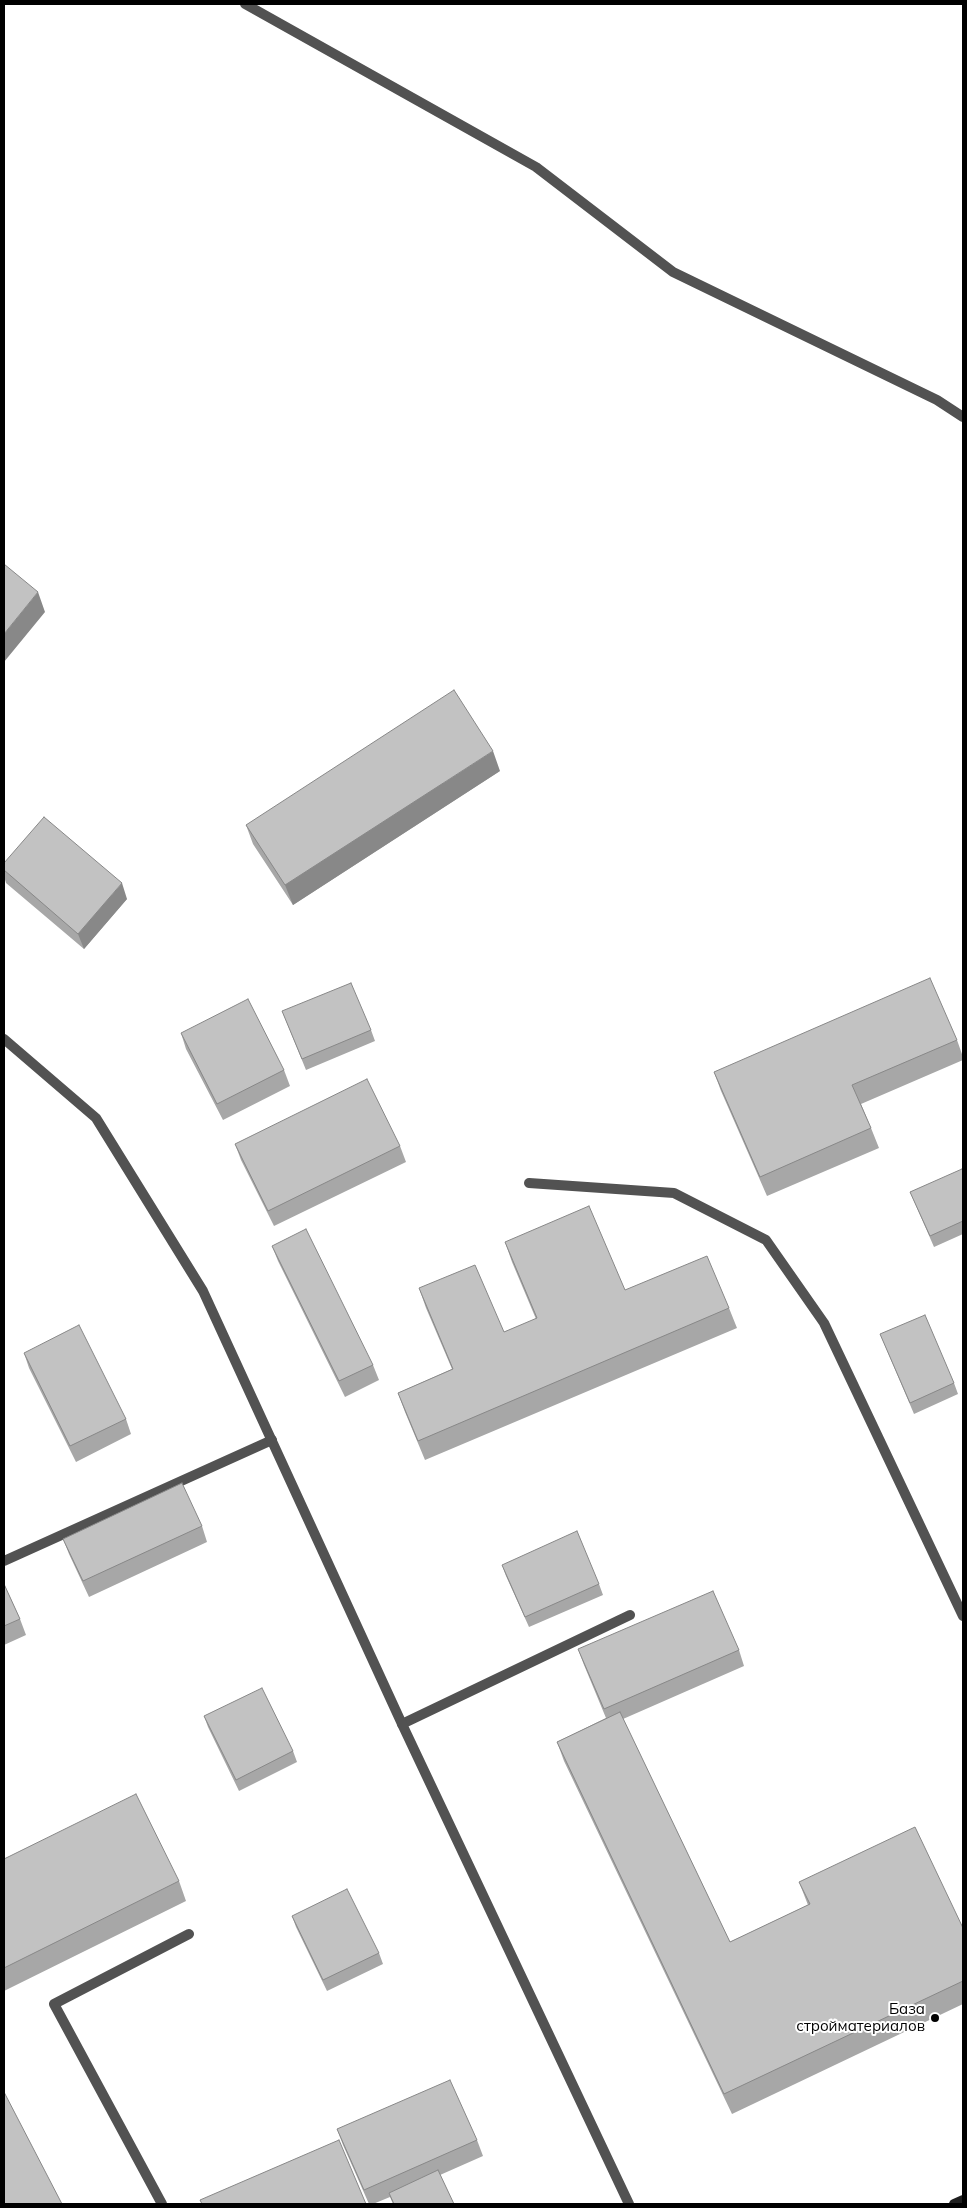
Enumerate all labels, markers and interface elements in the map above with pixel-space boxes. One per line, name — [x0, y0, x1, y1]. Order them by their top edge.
place label: База стройматериалов — [796, 2000, 925, 2035]
marker: База стройматериалов — [929, 2012, 941, 2024]

